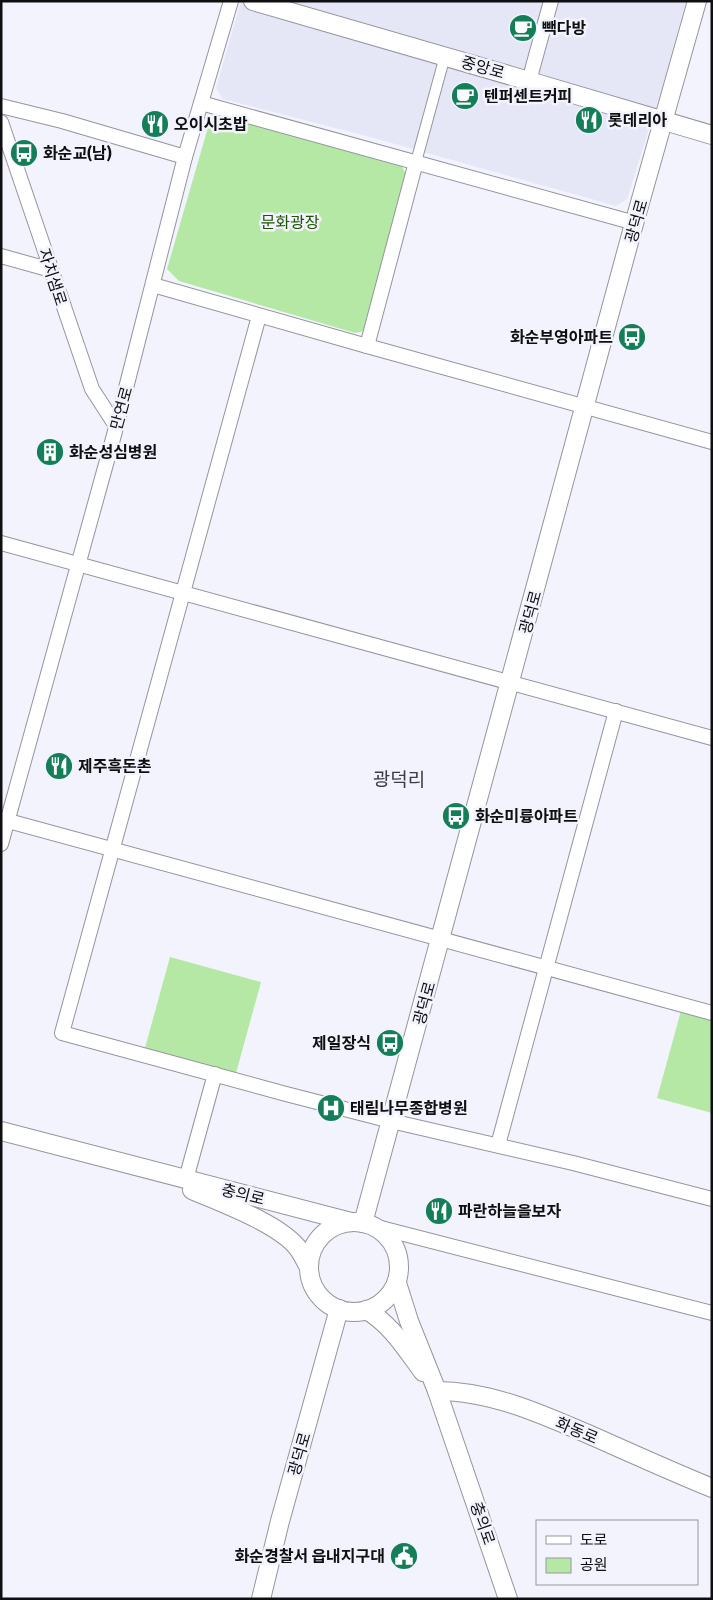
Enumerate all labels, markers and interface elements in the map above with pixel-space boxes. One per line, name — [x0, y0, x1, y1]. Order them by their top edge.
cafe icon: 빽다방 — [508, 13, 538, 43]
place label: 빽다방 — [542, 19, 586, 38]
street label: 중앙로 — [459, 52, 507, 83]
cafe icon: 텐퍼센트커피 — [450, 81, 480, 111]
place label: 텐퍼센트커피 — [484, 87, 572, 106]
restaurant icon: 롯데리아 — [574, 105, 604, 135]
restaurant icon: 오이시초밥 — [140, 109, 170, 139]
place label: 롯데리아 — [608, 111, 667, 130]
place label: 오이시초밥 — [174, 115, 248, 134]
bus stop icon: 화순교(남) — [9, 138, 39, 168]
place label: 화순교(남) — [43, 144, 112, 163]
street label: 광덕로 — [621, 197, 652, 245]
park label: 문화광장 — [261, 213, 320, 232]
street label: 자치샘로 — [34, 246, 71, 308]
bus stop icon: 화순부영아파트 — [617, 322, 647, 352]
place label: 화순부영아파트 — [510, 328, 613, 347]
street label: 만연로 — [107, 384, 136, 432]
building icon: 화순성심병원 — [35, 437, 65, 467]
place label: 화순성심병원 — [69, 443, 157, 462]
street label: 광덕로 — [516, 588, 545, 636]
restaurant icon: 제주흑돈촌 — [44, 751, 74, 781]
place label: 제주흑돈촌 — [78, 757, 152, 776]
district label: 광덕리 — [373, 768, 425, 791]
bus stop icon: 화순미륭아파트 — [441, 801, 471, 831]
place label: 화순미륭아파트 — [475, 807, 578, 826]
street label: 광덕로 — [410, 979, 439, 1027]
bus stop icon: 제일장식 — [375, 1028, 405, 1058]
place label: 제일장식 — [312, 1034, 371, 1053]
hospital icon: 태림나무종합병원 — [316, 1093, 346, 1123]
place label: 태림나무종합병원 — [350, 1099, 468, 1118]
street label: 충의로 — [219, 1180, 267, 1209]
restaurant icon: 파란하늘을보자 — [424, 1196, 454, 1226]
place label: 파란하늘을보자 — [458, 1202, 561, 1221]
street label: 화동로 — [553, 1413, 601, 1448]
street label: 광덕로 — [284, 1430, 315, 1478]
street label: 충의로 — [466, 1499, 499, 1547]
legend — [536, 1520, 698, 1585]
text: 도로 — [580, 1531, 608, 1549]
public building icon: 화순경찰서 읍내지구대 — [389, 1541, 419, 1571]
place label: 화순경찰서 읍내지구대 — [234, 1547, 385, 1566]
text: 공원 — [580, 1556, 608, 1574]

